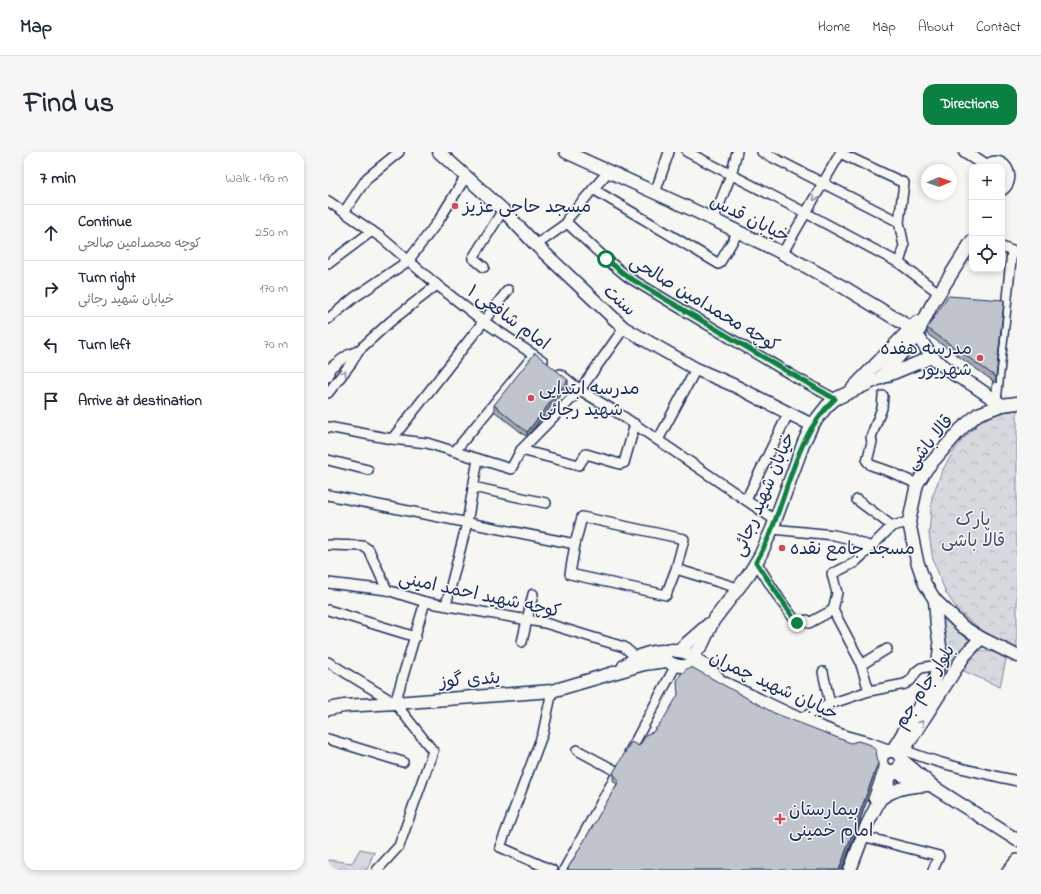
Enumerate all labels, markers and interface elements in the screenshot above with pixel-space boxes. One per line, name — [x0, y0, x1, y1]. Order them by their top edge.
text: Map — [20, 14, 52, 41]
text: Home — [818, 17, 850, 38]
text: Map — [872, 17, 896, 38]
text: About — [918, 17, 954, 38]
text: Contact — [976, 17, 1021, 38]
text: Find us — [24, 84, 114, 125]
button: Directions — [923, 84, 1017, 125]
north arrow — [921, 164, 957, 200]
map controls — [969, 164, 1005, 272]
button: + — [969, 164, 1005, 200]
text: 7 min — [40, 166, 76, 191]
text: Walk · 490 m — [226, 169, 288, 188]
street label: خیابان قدس — [705, 189, 793, 250]
one-way arrow — [812, 194, 819, 201]
place label: مسجد حاجی عزیز — [461, 195, 591, 221]
button: − — [969, 200, 1005, 236]
marker: مسجد حاجی عزیز — [450, 201, 460, 211]
text: Continue — [78, 211, 132, 233]
icon: ahead — [40, 222, 62, 244]
text: 250 m — [255, 223, 288, 242]
text: کوچه محمدامین صالحی — [78, 234, 201, 253]
button: locate — [969, 236, 1005, 272]
route start — [597, 250, 615, 268]
street label: کوچه محمدامین صالحی — [624, 250, 784, 360]
text: Turn right — [78, 267, 136, 289]
icon: right — [40, 278, 62, 300]
text: 170 m — [260, 279, 288, 298]
street label: امام شافعی ۱ — [461, 280, 555, 358]
street label: سنت — [596, 280, 641, 323]
text: خیابان شهید رجائی — [78, 290, 174, 309]
icon: left — [40, 334, 62, 356]
text: Turn left — [78, 334, 131, 356]
text: 70 m — [264, 335, 288, 354]
place label: مدرسه هفده شهریور — [880, 337, 972, 384]
marker: مدرسه هفده شهریور — [975, 353, 985, 363]
one-way arrow — [340, 370, 347, 377]
place label: مدرسه ابتدایی شهید رجائی — [539, 377, 640, 424]
icon: arrive — [40, 390, 62, 412]
text: Arrive at destination — [78, 390, 202, 412]
marker: مدرسه ابتدایی شهید رجائی — [526, 393, 536, 403]
street label: قالا باشی — [900, 410, 961, 476]
street label: خیابان شهید رجائی — [727, 428, 803, 561]
park label: پارک قالا باشی — [941, 508, 1005, 555]
place label: مسجد جامع نقده — [790, 537, 915, 563]
marker: مسجد جامع نقده — [777, 543, 787, 553]
street label: کوچه شهید احمد امینی — [396, 566, 563, 626]
route end — [788, 614, 806, 632]
street label: بلوار جام جم — [889, 640, 963, 734]
street label: خیابان شهید چمران — [705, 646, 842, 728]
street label: یئدی گوز — [437, 666, 501, 696]
one-way arrow — [916, 720, 924, 727]
place label: بیمارستان امام خمینی — [789, 798, 873, 845]
marker: بیمارستان امام خمینی — [774, 813, 786, 825]

